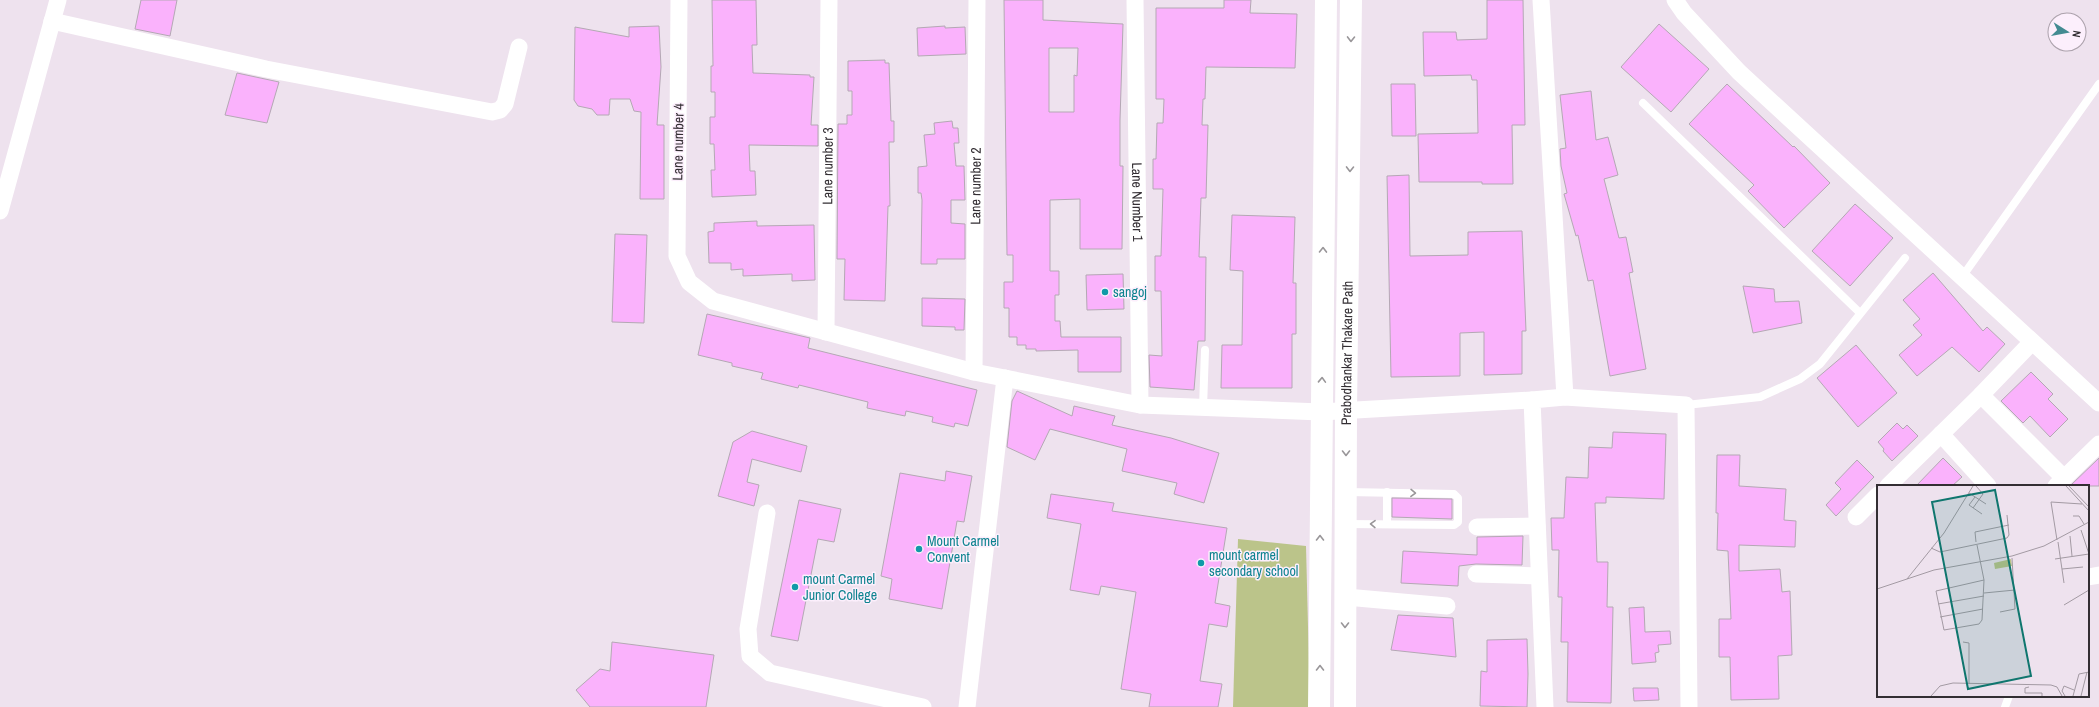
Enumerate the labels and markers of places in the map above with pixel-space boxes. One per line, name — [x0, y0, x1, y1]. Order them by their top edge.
place label: sangoj — [1113, 283, 1147, 301]
marker: sangoj — [1100, 287, 1110, 297]
place label: Mount Carmel Convent — [927, 532, 999, 566]
marker: Mount Carmel Convent — [914, 544, 924, 554]
place label: mount carmel secondary school — [1209, 546, 1298, 580]
marker: mount carmel secondary school — [1196, 558, 1206, 568]
place label: mount Carmel Junior College — [803, 570, 877, 604]
marker: mount Carmel Junior College — [790, 582, 800, 592]

